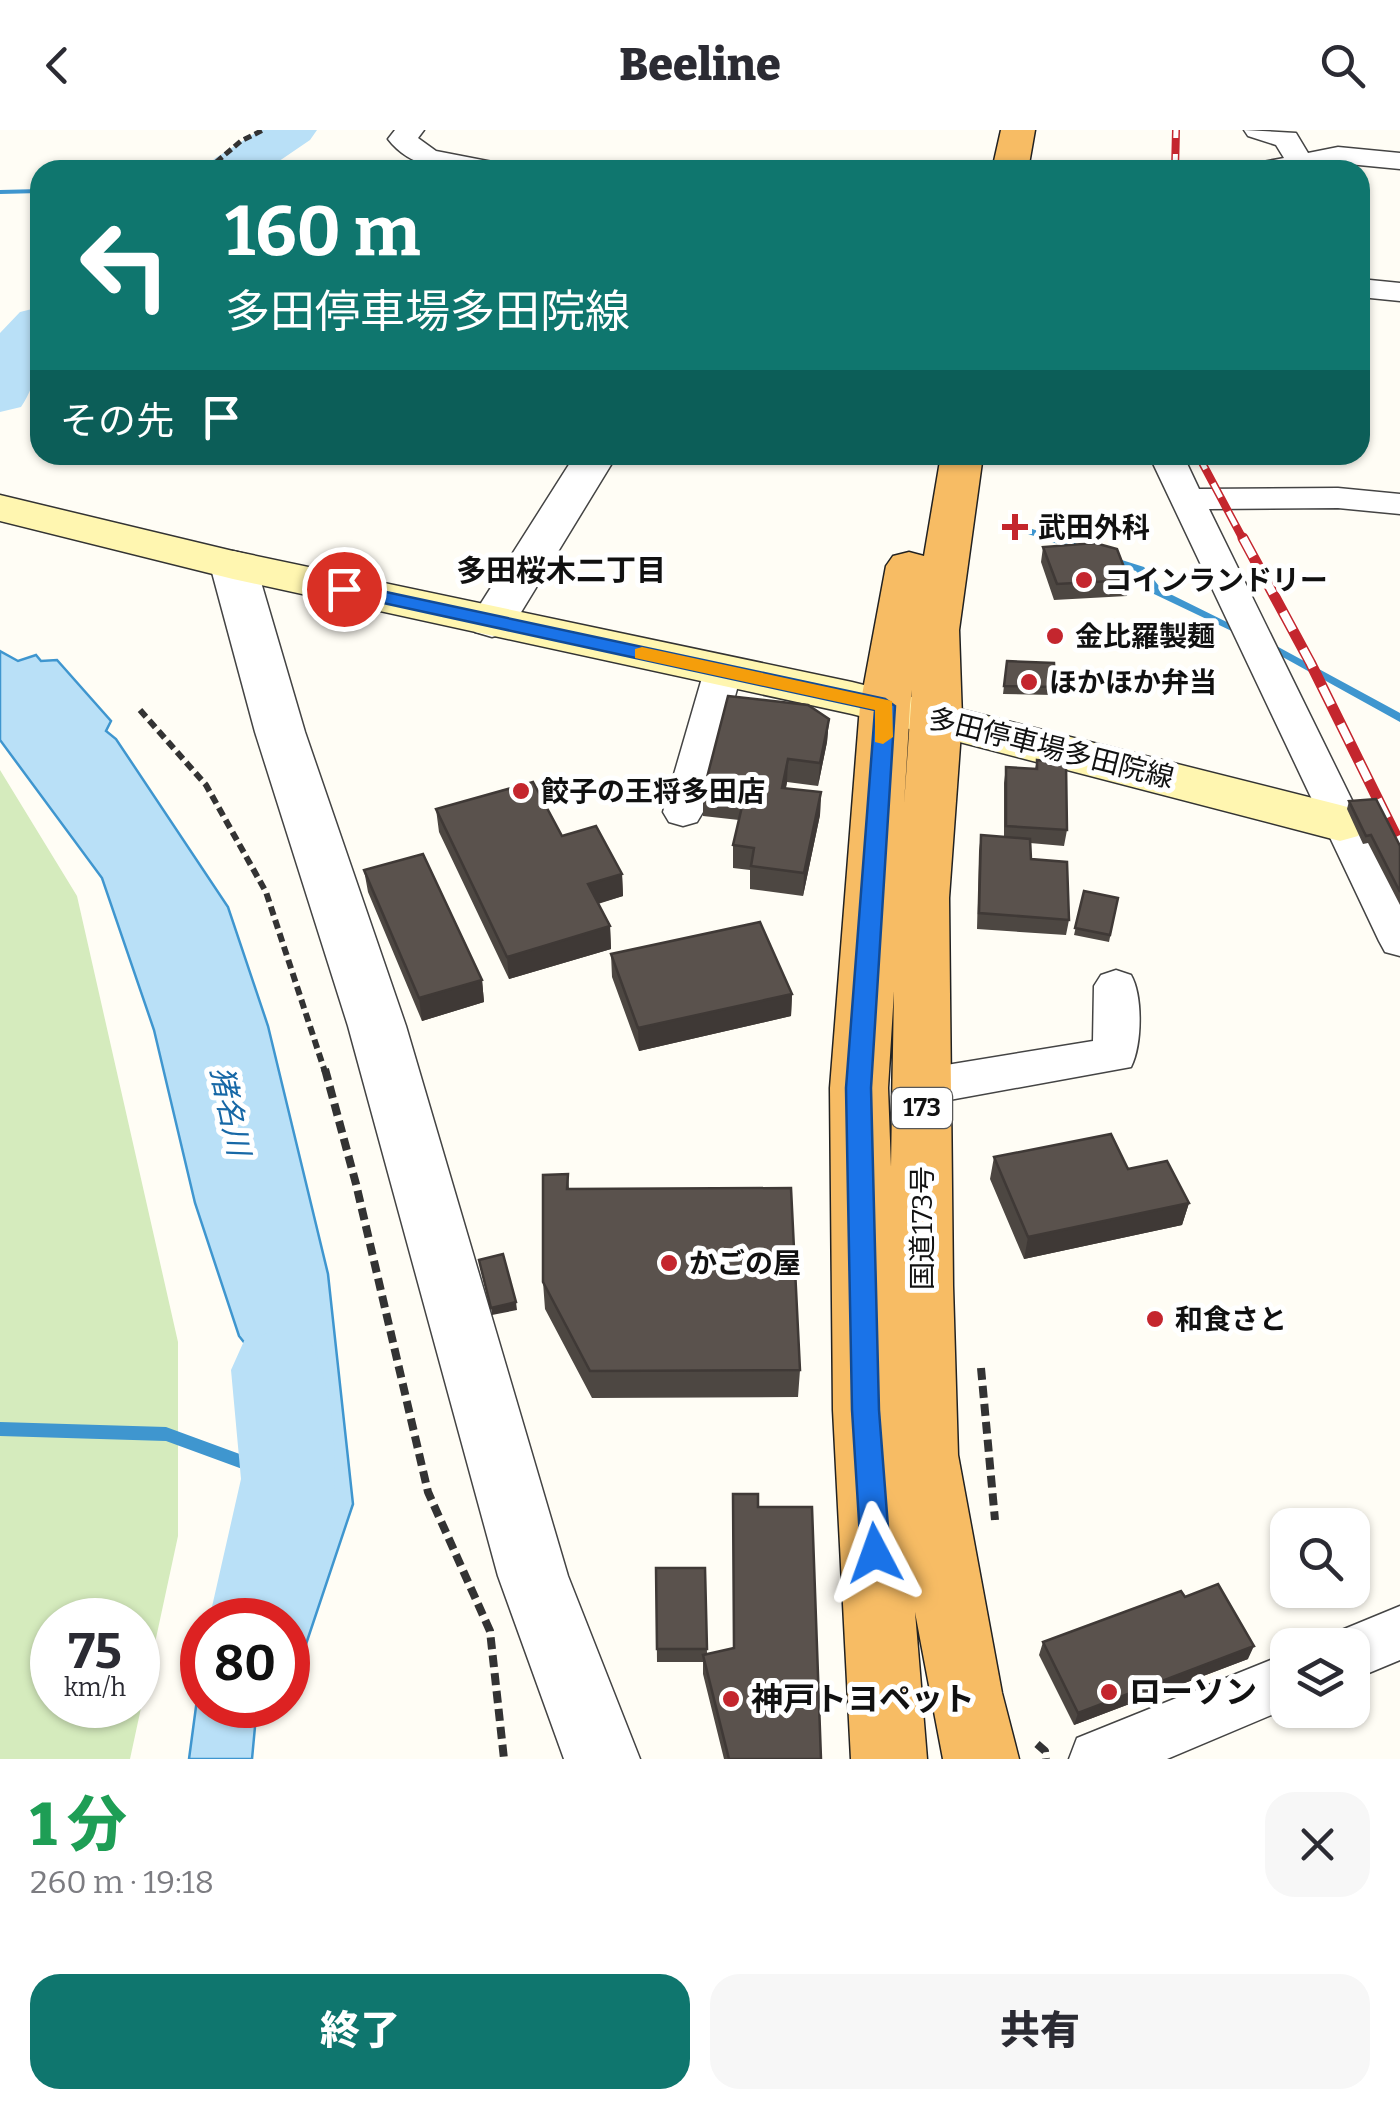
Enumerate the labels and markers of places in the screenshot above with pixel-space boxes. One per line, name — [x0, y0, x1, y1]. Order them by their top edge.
place label: 武田外科 — [1038, 511, 1150, 544]
marker: 武田外科 — [1002, 514, 1028, 540]
pin — [302, 547, 387, 632]
place label: コインランドリー — [1104, 564, 1328, 597]
marker: コインランドリー — [1073, 569, 1095, 591]
place label: 金比羅製麺 — [1075, 620, 1215, 653]
marker: 金比羅製麺 — [1044, 625, 1066, 647]
place label: ほかほか弁当 — [1049, 666, 1217, 699]
marker: ほかほか弁当 — [1018, 671, 1040, 693]
place label: 餃子の王将多田店 — [541, 775, 765, 808]
marker: 餃子の王将多田店 — [510, 780, 532, 802]
place label: かごの屋 — [689, 1247, 801, 1280]
marker: かごの屋 — [658, 1252, 680, 1274]
place label: 和食さと — [1175, 1303, 1287, 1336]
marker: 和食さと — [1144, 1308, 1166, 1330]
place label: ローソン — [1129, 1673, 1257, 1711]
place label: 神戸トヨペット — [751, 1680, 975, 1718]
marker: ローソン — [1098, 1681, 1120, 1703]
marker: 神戸トヨペット — [720, 1688, 742, 1710]

